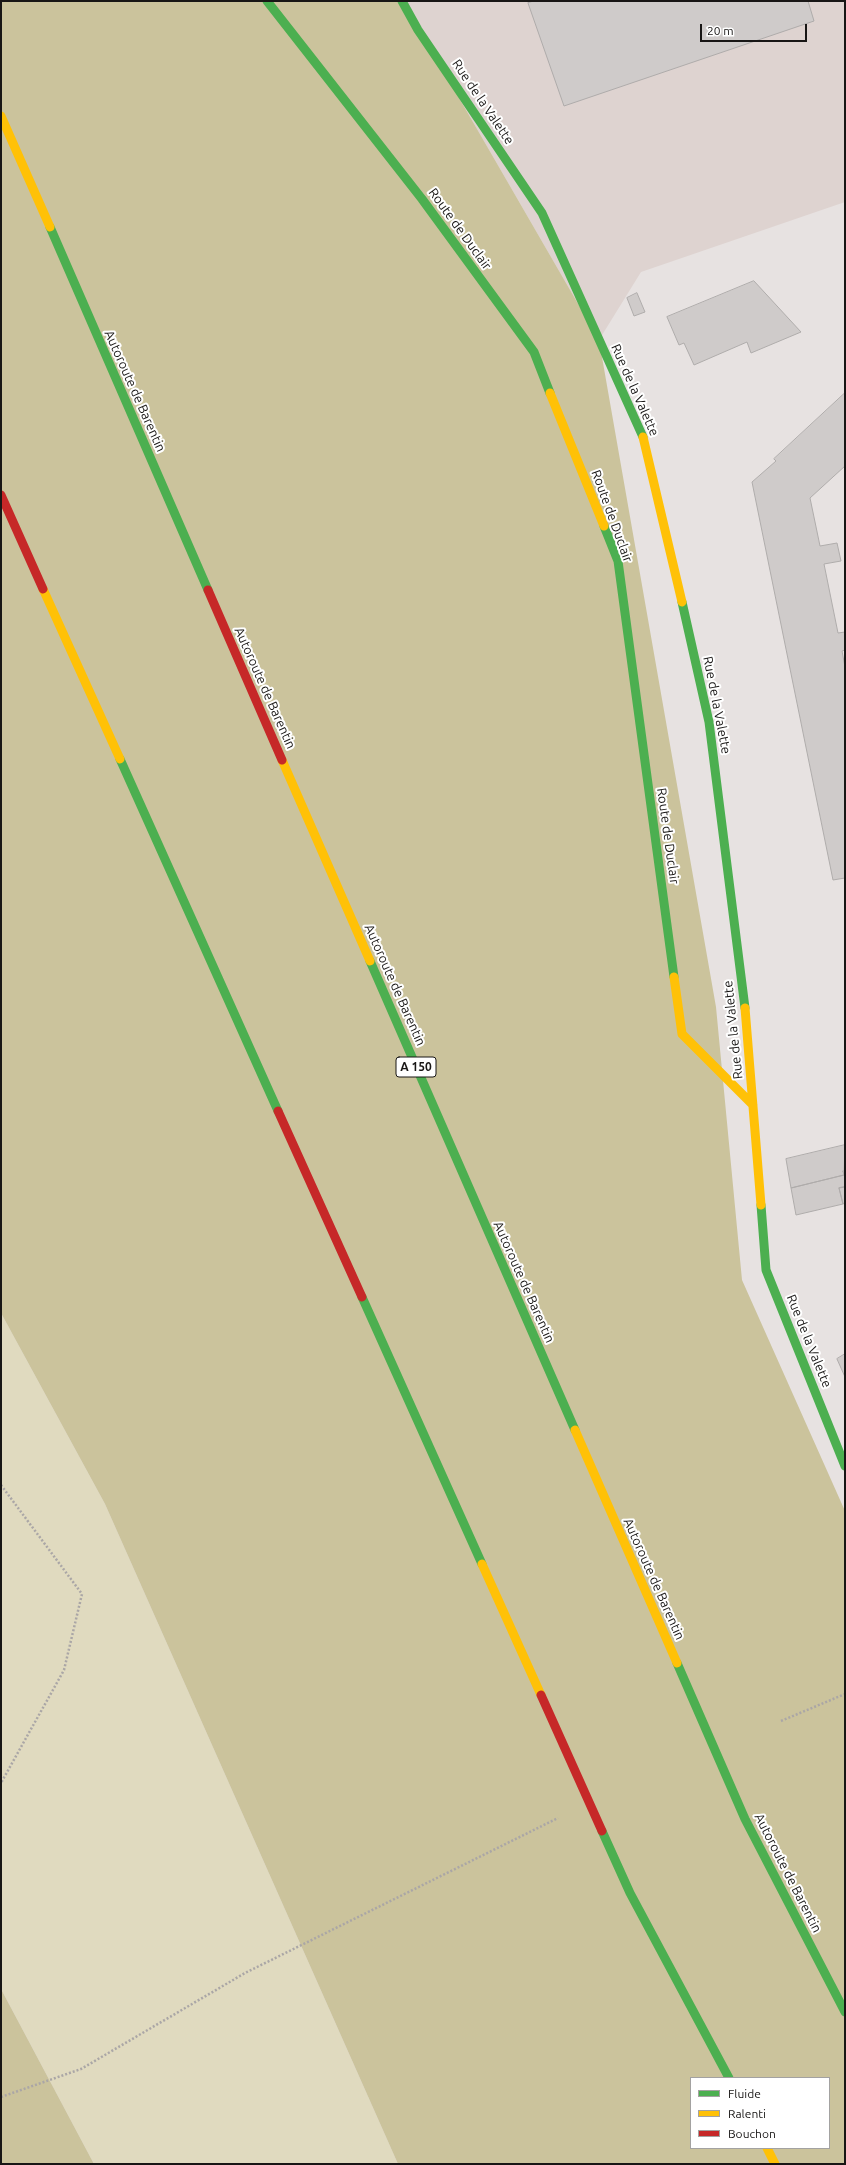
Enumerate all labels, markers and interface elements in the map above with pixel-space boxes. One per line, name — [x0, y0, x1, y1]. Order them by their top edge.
scale bar — [702, 16, 809, 42]
text: 20 m — [707, 24, 734, 37]
street label: Rue de la Valette — [449, 57, 517, 147]
street label: Route de Duclair — [425, 185, 495, 273]
street label: Autoroute de Barentin — [101, 328, 169, 454]
street label: Rue de la Valette — [608, 342, 662, 438]
street label: Route de Duclair — [588, 468, 636, 564]
street label: Autoroute de Barentin — [231, 625, 299, 751]
street label: Rue de la Valette — [700, 655, 734, 755]
street label: Route de Duclair — [654, 787, 682, 885]
street label: Autoroute de Barentin — [361, 922, 429, 1048]
street label: Rue de la Valette — [720, 980, 746, 1080]
road number: A 150 — [396, 1057, 436, 1077]
street label: Autoroute de Barentin — [490, 1219, 558, 1345]
street label: Rue de la Valette — [783, 1292, 835, 1390]
street label: Autoroute de Barentin — [620, 1516, 688, 1642]
street label: Autoroute de Barentin — [751, 1811, 825, 1935]
legend — [690, 2077, 830, 2149]
text: Fluide — [728, 2087, 761, 2100]
text: Ralenti — [728, 2107, 766, 2120]
text: Bouchon — [728, 2127, 776, 2140]

